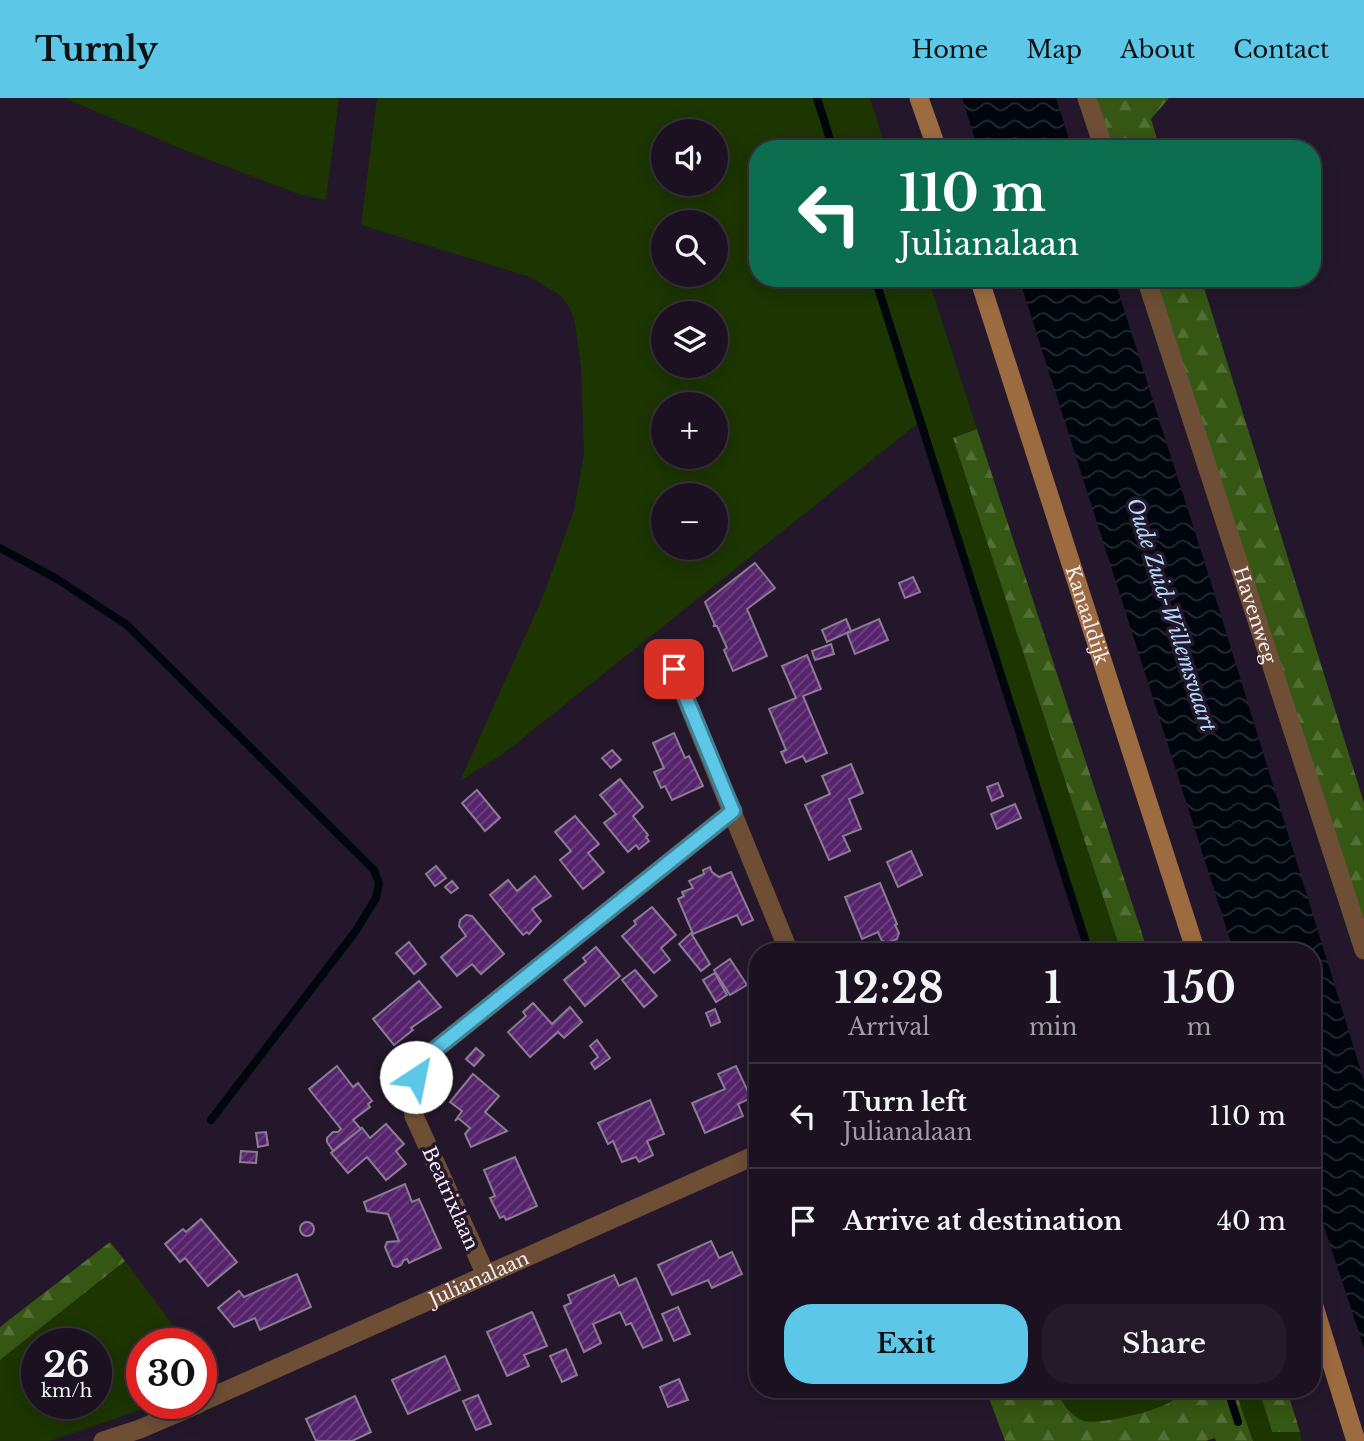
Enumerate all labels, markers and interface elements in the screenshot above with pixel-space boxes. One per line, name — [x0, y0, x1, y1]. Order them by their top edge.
text: Turnly — [35, 29, 158, 70]
text: Home — [912, 35, 988, 64]
text: Map — [1026, 35, 1082, 64]
text: About — [1120, 35, 1195, 64]
text: Contact — [1233, 35, 1329, 64]
map controls — [651, 119, 728, 560]
button: sound — [651, 119, 728, 196]
text: 110 m — [899, 163, 1046, 224]
icon: left — [784, 168, 875, 259]
button: search — [651, 210, 728, 287]
text: Julianalaan — [899, 224, 1079, 264]
button: layers — [651, 301, 728, 378]
button: + — [651, 392, 728, 469]
button: − — [651, 483, 728, 560]
water label: Oude Zuid-Willemsvaart — [1121, 495, 1221, 735]
street label: Kanaaldijk — [1060, 563, 1114, 668]
street label: Havenweg — [1228, 563, 1281, 667]
pin — [644, 639, 704, 699]
icon: arrive — [655, 650, 693, 688]
text: 12:28 — [834, 962, 944, 1014]
text: 1 — [1044, 962, 1062, 1014]
text: 150 — [1162, 962, 1236, 1014]
text: Arrival — [848, 1013, 930, 1041]
text: min — [1029, 1013, 1077, 1041]
text: m — [1187, 1013, 1211, 1041]
position arrow — [379, 1040, 453, 1114]
text: Turn left — [843, 1086, 967, 1118]
icon: left — [784, 1097, 822, 1135]
text: 110 m — [1209, 1100, 1286, 1132]
text: Julianalaan — [843, 1118, 972, 1146]
street label: Beatrixlaan — [418, 1143, 484, 1253]
icon: arrive — [784, 1202, 822, 1240]
text: Arrive at destination — [843, 1205, 1123, 1237]
text: 40 m — [1217, 1205, 1286, 1237]
street label: Julianalaan — [423, 1247, 532, 1312]
button: Exit — [784, 1304, 1028, 1384]
button: Share — [1042, 1304, 1286, 1384]
speed limit sign: 30 — [126, 1328, 217, 1419]
text: 26 — [43, 1343, 90, 1386]
text: km/h — [41, 1380, 92, 1402]

